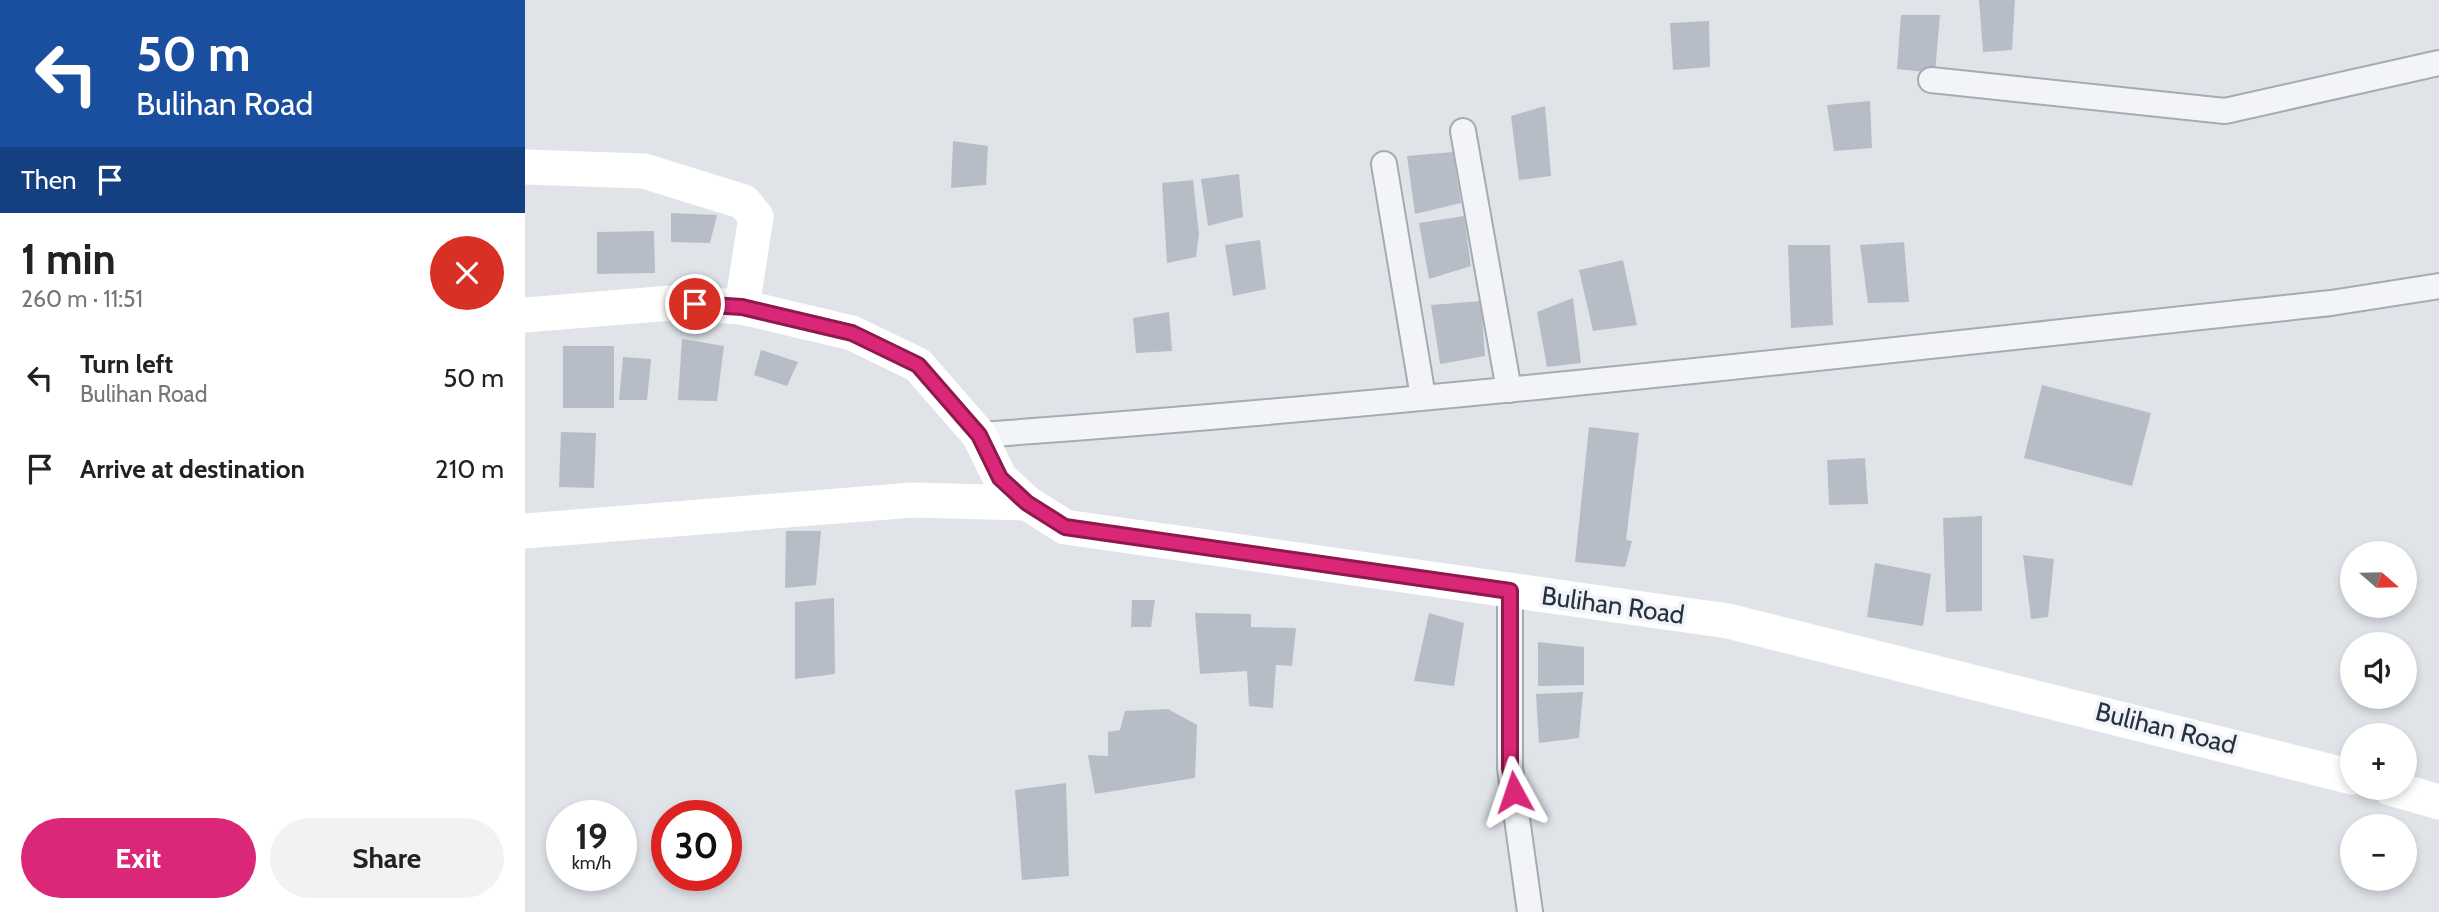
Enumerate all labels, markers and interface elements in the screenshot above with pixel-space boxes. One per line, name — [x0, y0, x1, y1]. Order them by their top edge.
text: 50 m — [136, 24, 251, 83]
icon: left — [21, 28, 112, 119]
text: Bulihan Road — [136, 84, 313, 123]
icon: arrive — [91, 161, 129, 199]
text: Then — [21, 164, 77, 196]
text: 1 min — [21, 233, 116, 285]
button: close — [430, 236, 504, 310]
pin — [665, 274, 725, 334]
text: 260 m · 11:51 — [21, 285, 143, 313]
icon: arrive — [676, 285, 714, 323]
text: Turn left — [80, 348, 173, 380]
icon: left — [21, 359, 59, 397]
text: 50 m — [443, 362, 504, 394]
text: Bulihan Road — [80, 380, 207, 408]
icon: arrive — [21, 450, 59, 488]
text: Arrive at destination — [80, 453, 305, 485]
text: 210 m — [435, 453, 504, 485]
north arrow — [2340, 541, 2417, 618]
map controls — [2340, 541, 2417, 891]
street label: Bulihan Road — [1539, 579, 1687, 631]
button: sound — [2340, 632, 2417, 709]
street label: Bulihan Road — [2092, 695, 2240, 761]
button: + — [2340, 723, 2417, 800]
position arrow — [1477, 755, 1551, 829]
speed limit sign: 30 — [651, 800, 742, 891]
button: − — [2340, 814, 2417, 891]
text: 19 — [575, 815, 608, 858]
button: Exit — [21, 818, 256, 898]
button: Share — [270, 818, 504, 898]
text: km/h — [572, 852, 611, 874]

